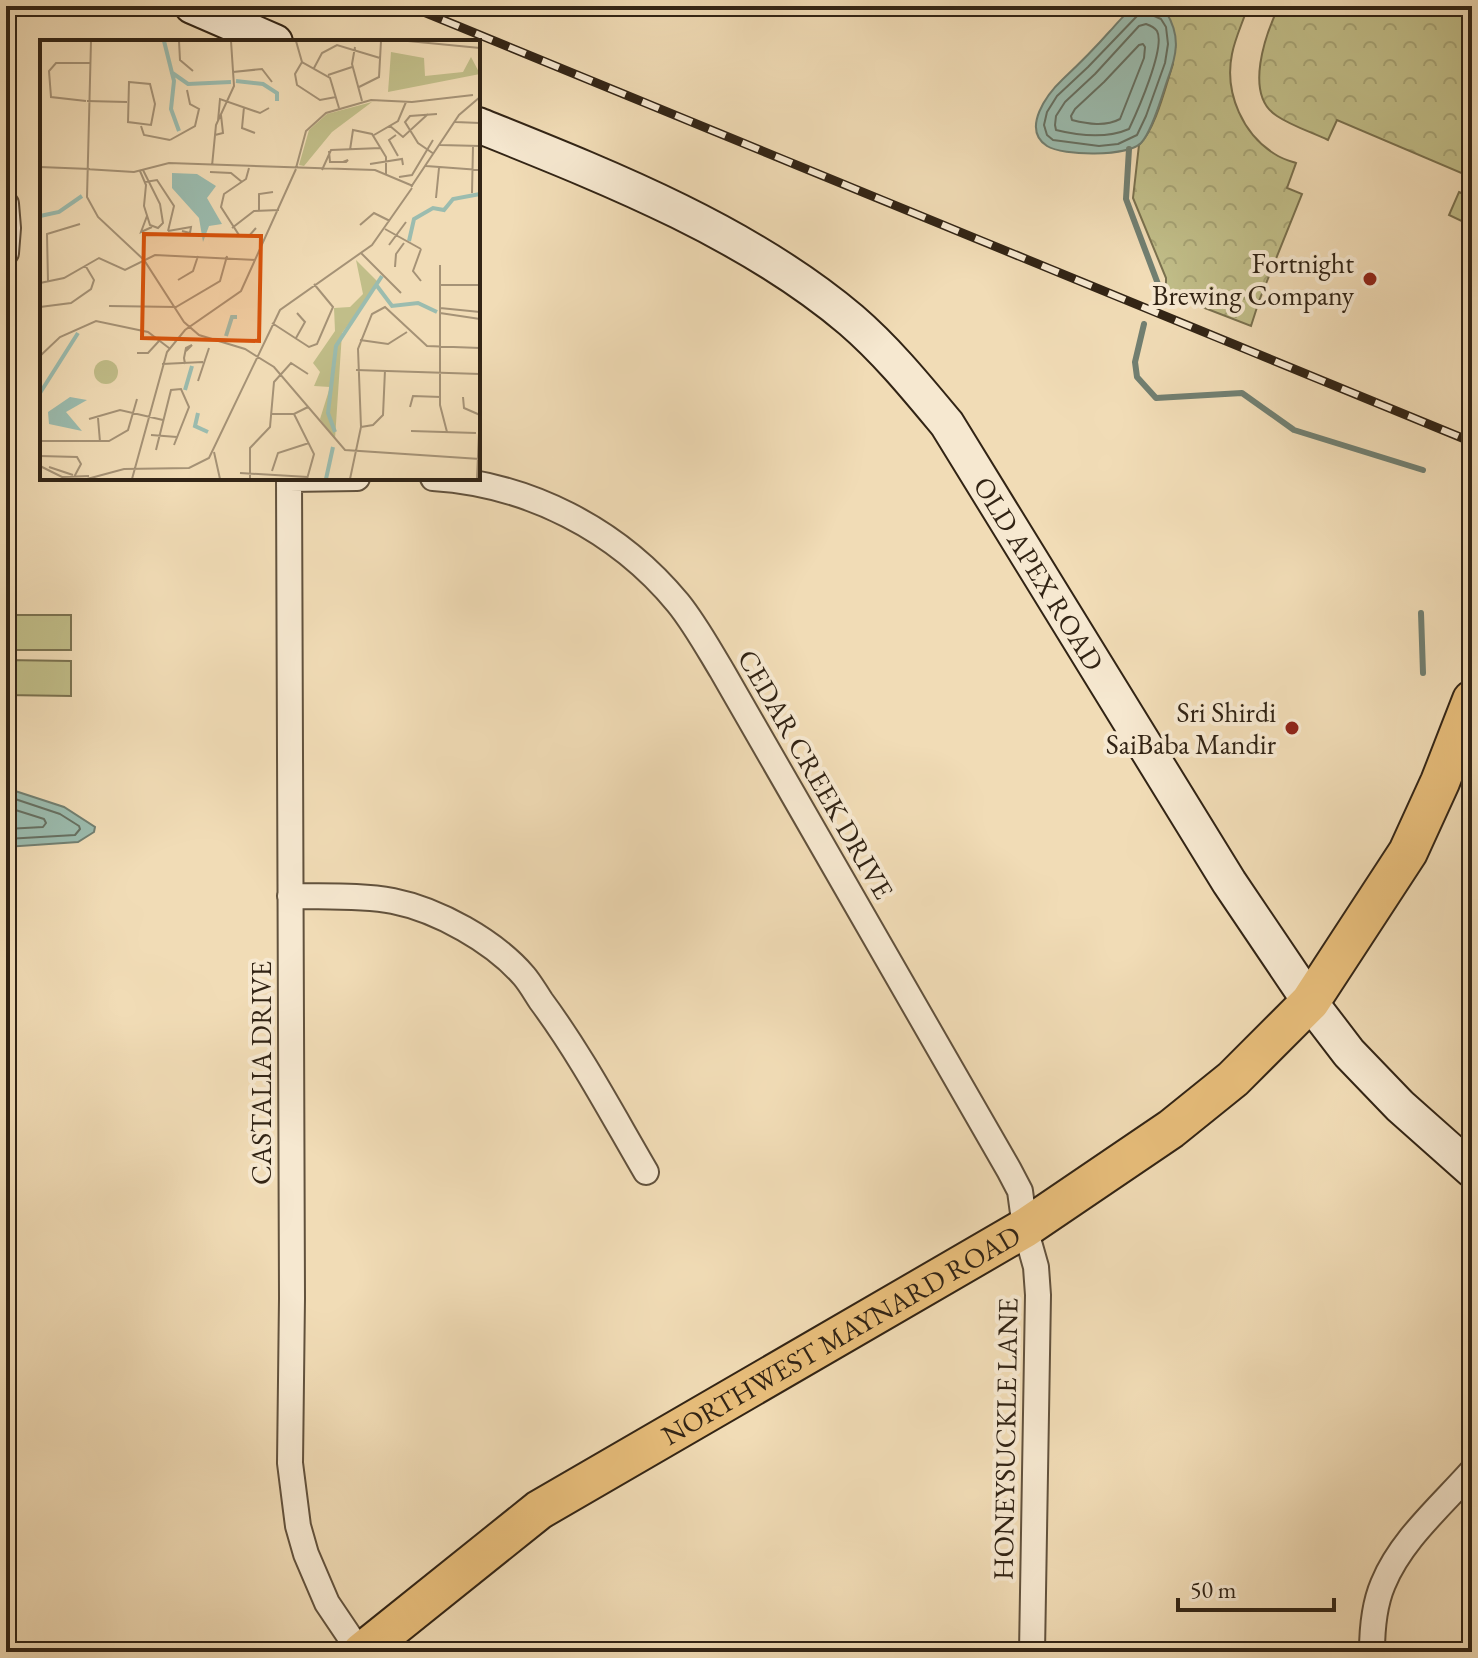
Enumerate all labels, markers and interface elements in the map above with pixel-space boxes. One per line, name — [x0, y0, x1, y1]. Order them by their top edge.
inset map — [40, 40, 480, 480]
place label: Fortnight Brewing Company — [1152, 245, 1355, 313]
marker: Fortnight Brewing Company — [1361, 270, 1379, 288]
street label: OLD APEX ROAD — [966, 470, 1112, 677]
street label: CEDAR CREEK DRIVE — [730, 643, 902, 905]
place label: Sri Shirdi SaiBaba Mandir — [1106, 694, 1277, 762]
marker: Sri Shirdi SaiBaba Mandir — [1283, 719, 1301, 737]
street label: CASTALIA DRIVE — [243, 961, 279, 1185]
street label: NORTHWEST MAYNARD ROAD — [655, 1217, 1027, 1453]
street label: HONEYSUCKLE LANE — [985, 1297, 1025, 1580]
scale bar — [1178, 1562, 1334, 1612]
text: 50 m — [1190, 1574, 1237, 1605]

